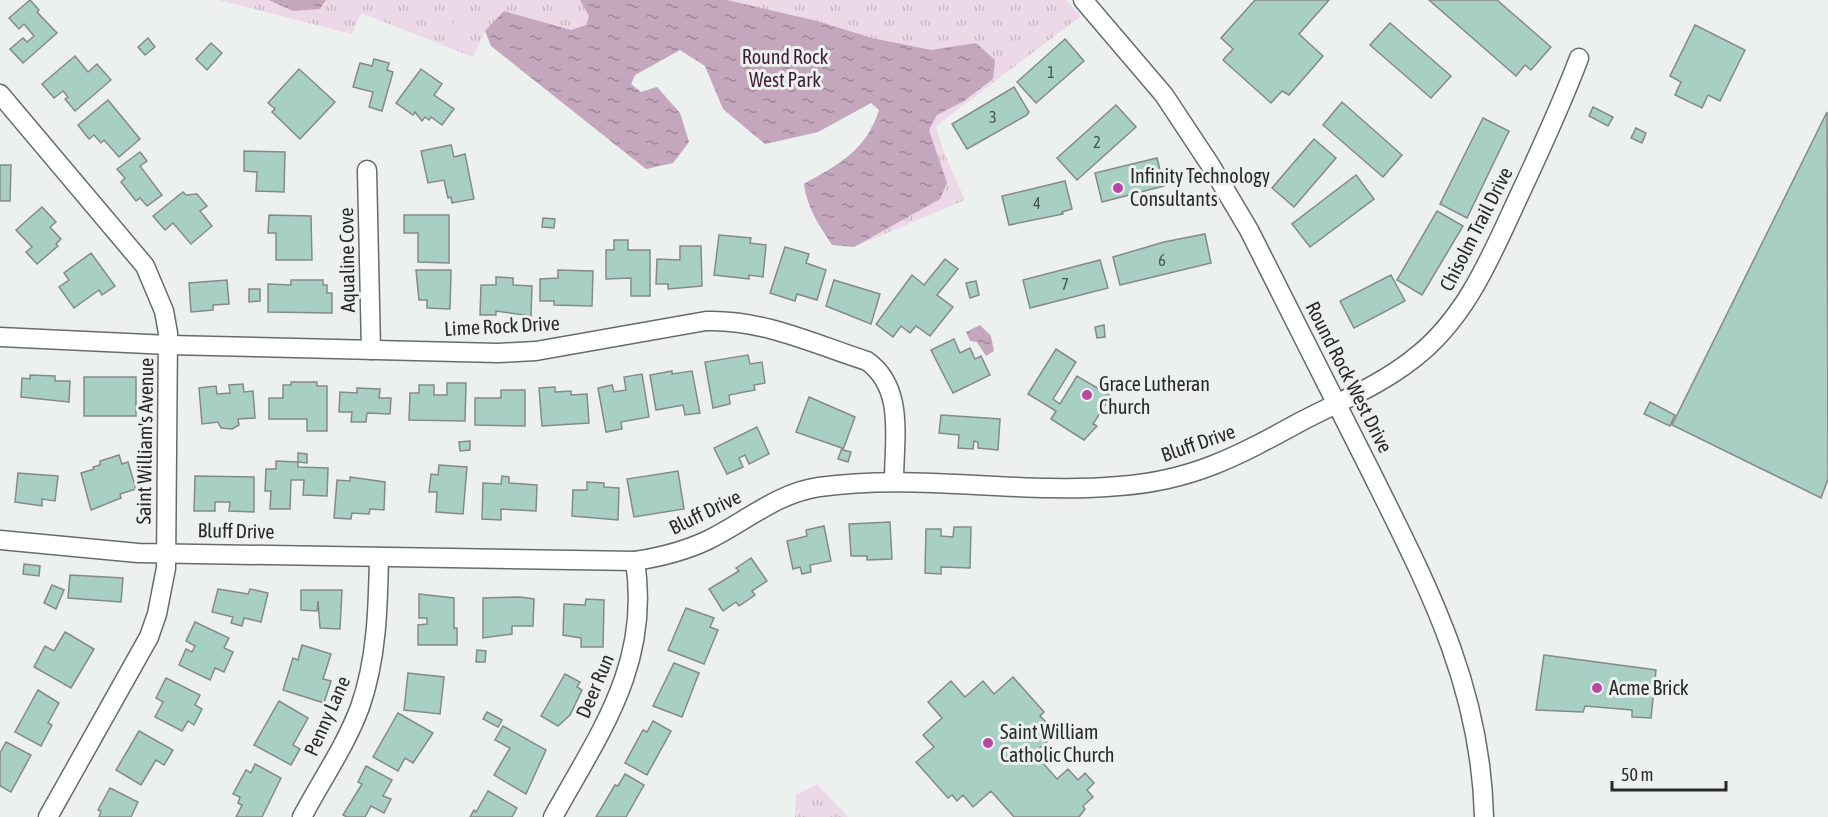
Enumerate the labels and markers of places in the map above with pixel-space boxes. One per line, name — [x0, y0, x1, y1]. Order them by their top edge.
place label: Infinity Technology Consultants — [1130, 164, 1270, 210]
marker: Infinity Technology Consultants — [1111, 181, 1125, 195]
place label: Grace Lutheran Church — [1099, 372, 1210, 418]
marker: Grace Lutheran Church — [1080, 388, 1094, 402]
place label: Acme Brick — [1609, 676, 1689, 699]
marker: Acme Brick — [1590, 681, 1604, 695]
place label: Saint William Catholic Church — [1000, 720, 1115, 766]
marker: Saint William Catholic Church — [981, 736, 995, 750]

